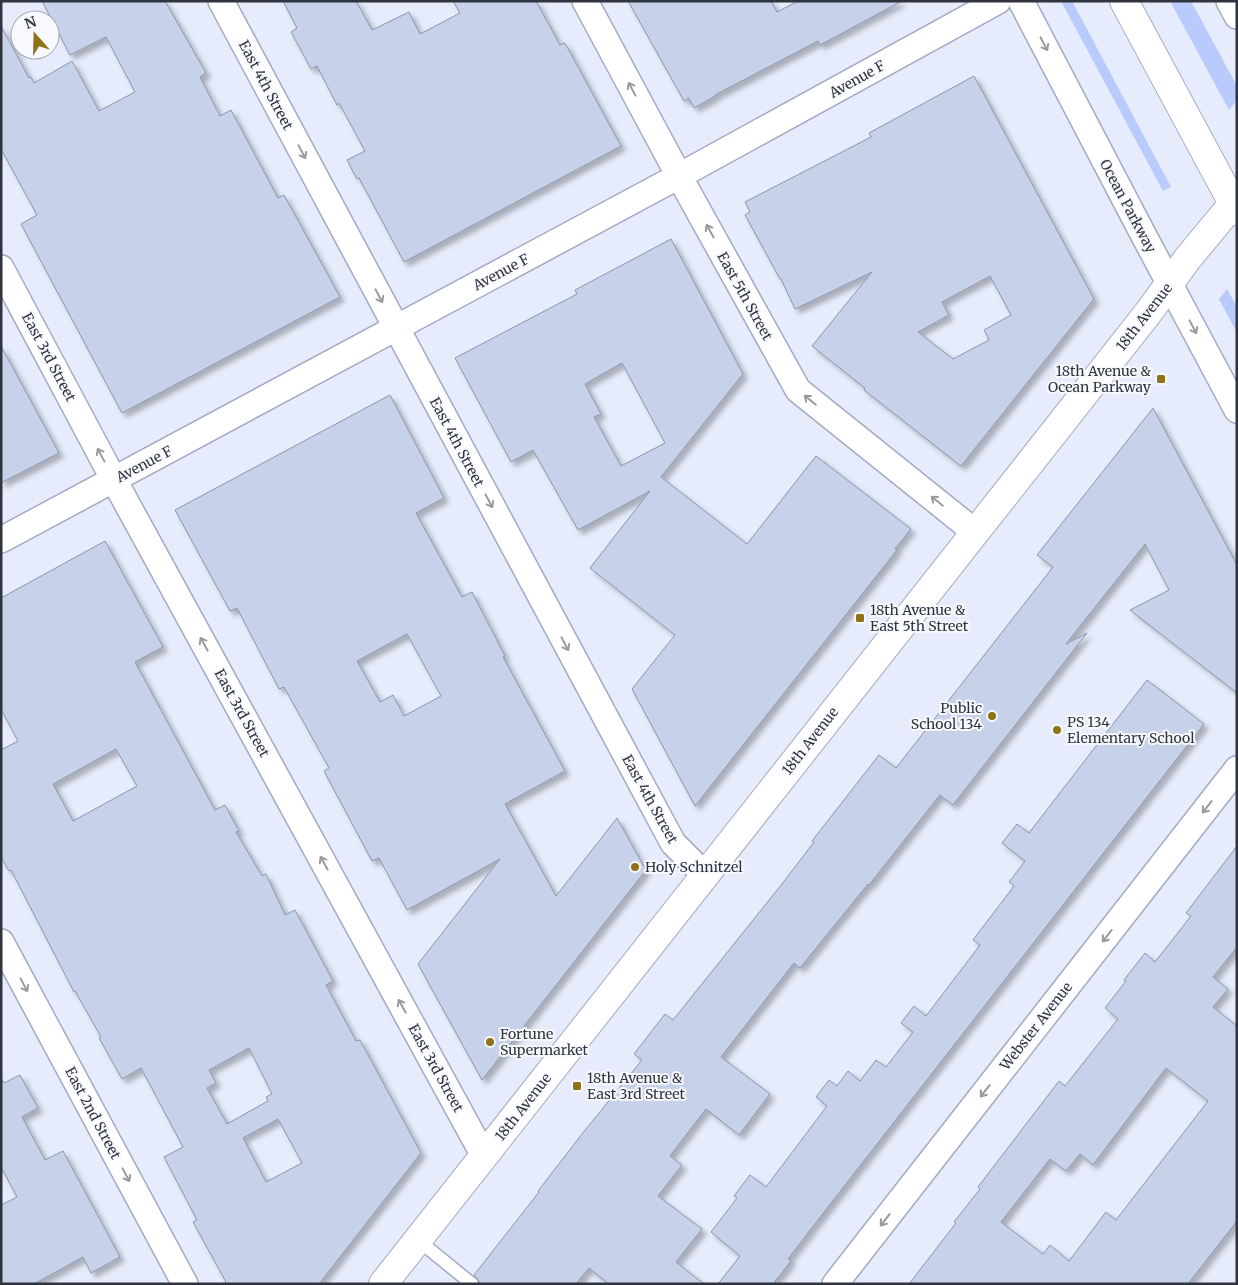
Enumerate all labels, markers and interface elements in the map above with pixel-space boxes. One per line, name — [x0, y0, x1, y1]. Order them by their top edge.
north arrow — [10, 10, 60, 60]
text: N — [22, 12, 39, 33]
street label: East 4th Street — [235, 37, 297, 133]
one-way arrow — [1039, 37, 1049, 52]
street label: Avenue F — [825, 56, 888, 102]
one-way arrow — [627, 81, 637, 96]
one-way arrow — [298, 144, 307, 159]
street label: Ocean Parkway — [1096, 156, 1161, 256]
one-way arrow — [704, 225, 714, 239]
street label: East 5th Street — [713, 249, 777, 344]
street label: Avenue F — [469, 250, 533, 295]
street label: 18th Avenue — [1112, 279, 1176, 355]
one-way arrow — [374, 288, 384, 303]
street label: East 3rd Street — [18, 310, 80, 405]
one-way arrow — [1189, 319, 1198, 334]
place label: 18th Avenue & Ocean Parkway — [1048, 362, 1152, 396]
marker: 18th Avenue & Ocean Parkway — [1155, 373, 1167, 385]
street label: East 4th Street — [426, 394, 488, 490]
one-way arrow — [804, 395, 817, 406]
street label: Avenue F — [112, 442, 176, 487]
one-way arrow — [96, 448, 105, 463]
one-way arrow — [484, 493, 494, 507]
one-way arrow — [931, 496, 944, 507]
place label: 18th Avenue & East 5th Street — [870, 601, 969, 635]
marker: 18th Avenue & East 5th Street — [854, 612, 866, 624]
one-way arrow — [199, 636, 209, 651]
one-way arrow — [561, 636, 571, 650]
street label: East 3rd Street — [210, 666, 274, 761]
place label: Public School 134 — [911, 699, 982, 733]
street label: 18th Avenue — [778, 703, 842, 779]
marker: Public School 134 — [986, 710, 998, 722]
place label: PS 134 Elementary School — [1067, 713, 1195, 747]
marker: PS 134 Elementary School — [1051, 724, 1063, 736]
street label: East 4th Street — [618, 751, 682, 847]
one-way arrow — [1201, 801, 1212, 814]
one-way arrow — [319, 856, 328, 871]
place label: Holy Schnitzel — [645, 858, 743, 876]
marker: Holy Schnitzel — [629, 861, 641, 873]
one-way arrow — [1101, 929, 1112, 942]
one-way arrow — [19, 978, 29, 993]
street label: Webster Avenue — [995, 978, 1076, 1075]
one-way arrow — [396, 999, 406, 1013]
street label: East 3rd Street — [404, 1021, 468, 1116]
place label: Fortune Supermarket — [500, 1025, 589, 1059]
marker: Fortune Supermarket — [484, 1036, 496, 1048]
street label: East 2nd Street — [61, 1064, 125, 1163]
street label: 18th Avenue — [491, 1069, 555, 1145]
place label: 18th Avenue & East 3rd Street — [587, 1069, 686, 1103]
marker: 18th Avenue & East 3rd Street — [571, 1080, 583, 1092]
one-way arrow — [980, 1084, 991, 1097]
one-way arrow — [121, 1167, 131, 1182]
one-way arrow — [880, 1213, 891, 1226]

